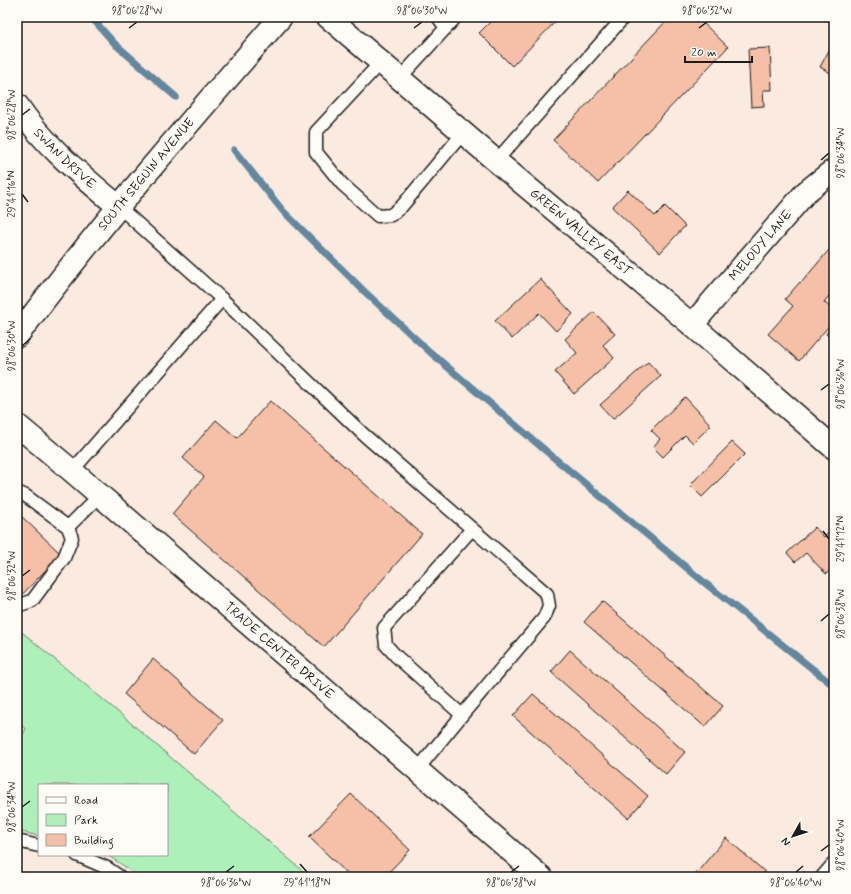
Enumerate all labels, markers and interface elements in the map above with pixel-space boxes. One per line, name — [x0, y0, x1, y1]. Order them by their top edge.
text: 98°06'28"W — [112, 4, 162, 18]
text: 98°06'30"W — [397, 4, 447, 18]
text: 98°06'32"W — [682, 4, 732, 18]
scale bar — [685, 38, 752, 64]
text: 20 m — [691, 45, 717, 61]
text: 98°06'28"W — [5, 90, 19, 140]
street label: SOUTH SEGUIN AVENUE — [94, 114, 198, 234]
street label: SWAN DRIVE — [30, 125, 100, 193]
text: 98°06'34"W — [834, 128, 848, 178]
text: 29°41'16"N — [5, 170, 19, 217]
street label: GREEN VALLEY EAST — [526, 184, 636, 280]
street label: MELODY LANE — [725, 206, 796, 284]
text: 98°06'30"W — [5, 321, 19, 371]
text: 98°06'36"W — [834, 359, 848, 409]
text: 29°41'12"N — [834, 515, 848, 562]
text: 98°06'32"W — [5, 551, 19, 601]
text: 98°06'38"W — [834, 589, 848, 639]
street label: TRADE CENTER DRIVE — [221, 598, 338, 703]
text: 98°06'34"W — [5, 782, 19, 832]
legend — [38, 784, 168, 856]
text: Road — [74, 793, 98, 809]
text: Park — [74, 813, 98, 829]
north arrow — [773, 816, 813, 856]
text: 98°06'40"W — [834, 819, 848, 871]
text: Building — [74, 833, 114, 850]
text: N — [778, 834, 794, 849]
text: 98°06'36"W — [201, 876, 251, 890]
text: 29°41'18"N — [284, 876, 331, 890]
text: 98°06'38"W — [486, 876, 536, 890]
text: 98°06'40"W — [770, 876, 822, 890]

